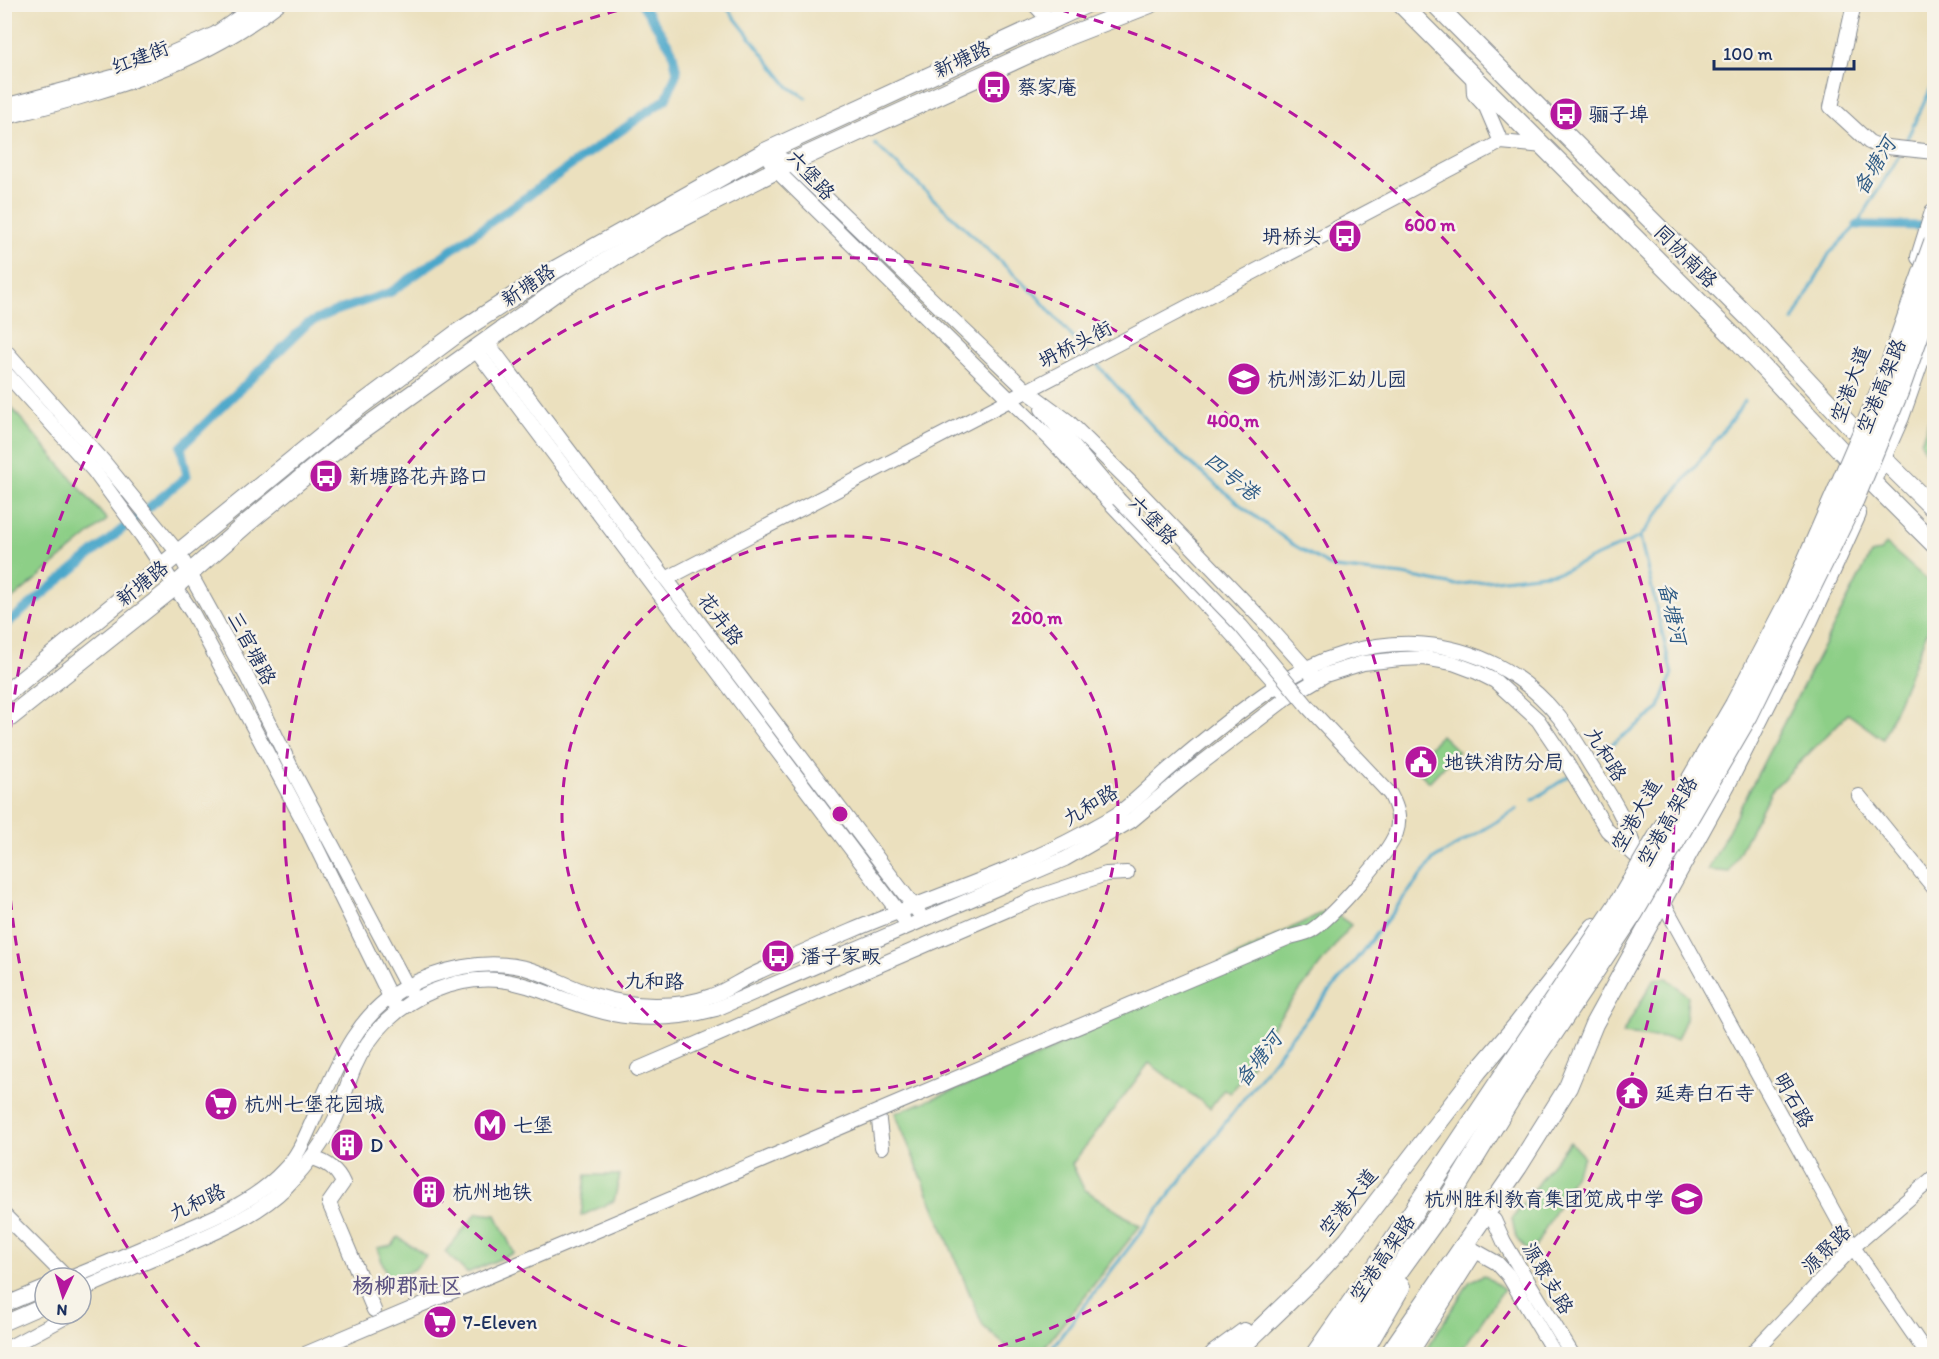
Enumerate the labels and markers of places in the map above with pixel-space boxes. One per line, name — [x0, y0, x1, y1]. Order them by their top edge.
bus stop icon: 蔡家庵 — [976, 69, 1012, 105]
place label: 蔡家庵 — [1017, 75, 1077, 99]
bus stop icon: 骊子埠 — [1548, 96, 1584, 132]
place label: 骊子埠 — [1589, 102, 1649, 126]
bus stop icon: 坍桥头 — [1327, 218, 1363, 254]
place label: 坍桥头 — [1262, 224, 1322, 248]
school or university icon: 杭州澎汇幼儿园 — [1226, 361, 1262, 397]
place label: 杭州澎汇幼儿园 — [1267, 367, 1407, 391]
bus stop icon: 新塘路花卉路口 — [308, 458, 344, 494]
place label: 新塘路花卉路口 — [349, 464, 489, 488]
public building icon: 地铁消防分局 — [1403, 744, 1439, 780]
place label: 地铁消防分局 — [1444, 750, 1564, 774]
centre of rings — [830, 804, 850, 824]
bus stop icon: 潘子家畈 — [760, 938, 796, 974]
place label: 潘子家畈 — [801, 944, 881, 968]
temple icon: 延寿白石寺 — [1614, 1075, 1650, 1111]
place label: 延寿白石寺 — [1655, 1081, 1755, 1105]
supermarket icon: 杭州七堡花园城 — [203, 1086, 239, 1122]
place label: 杭州七堡花园城 — [244, 1092, 384, 1116]
metro station icon: 七堡 — [472, 1107, 508, 1143]
place label: 七堡 — [513, 1113, 553, 1137]
building icon: D — [329, 1127, 365, 1163]
place label: D — [370, 1133, 383, 1157]
building icon: 杭州地铁 — [411, 1174, 447, 1210]
place label: 杭州地铁 — [452, 1180, 532, 1204]
school or university icon: 杭州胜利教育集团笕成中学 — [1669, 1181, 1705, 1217]
place label: 杭州胜利教育集团笕成中学 — [1424, 1187, 1664, 1211]
supermarket icon: 7-Eleven — [422, 1304, 458, 1340]
place label: 7-Eleven — [463, 1310, 537, 1334]

